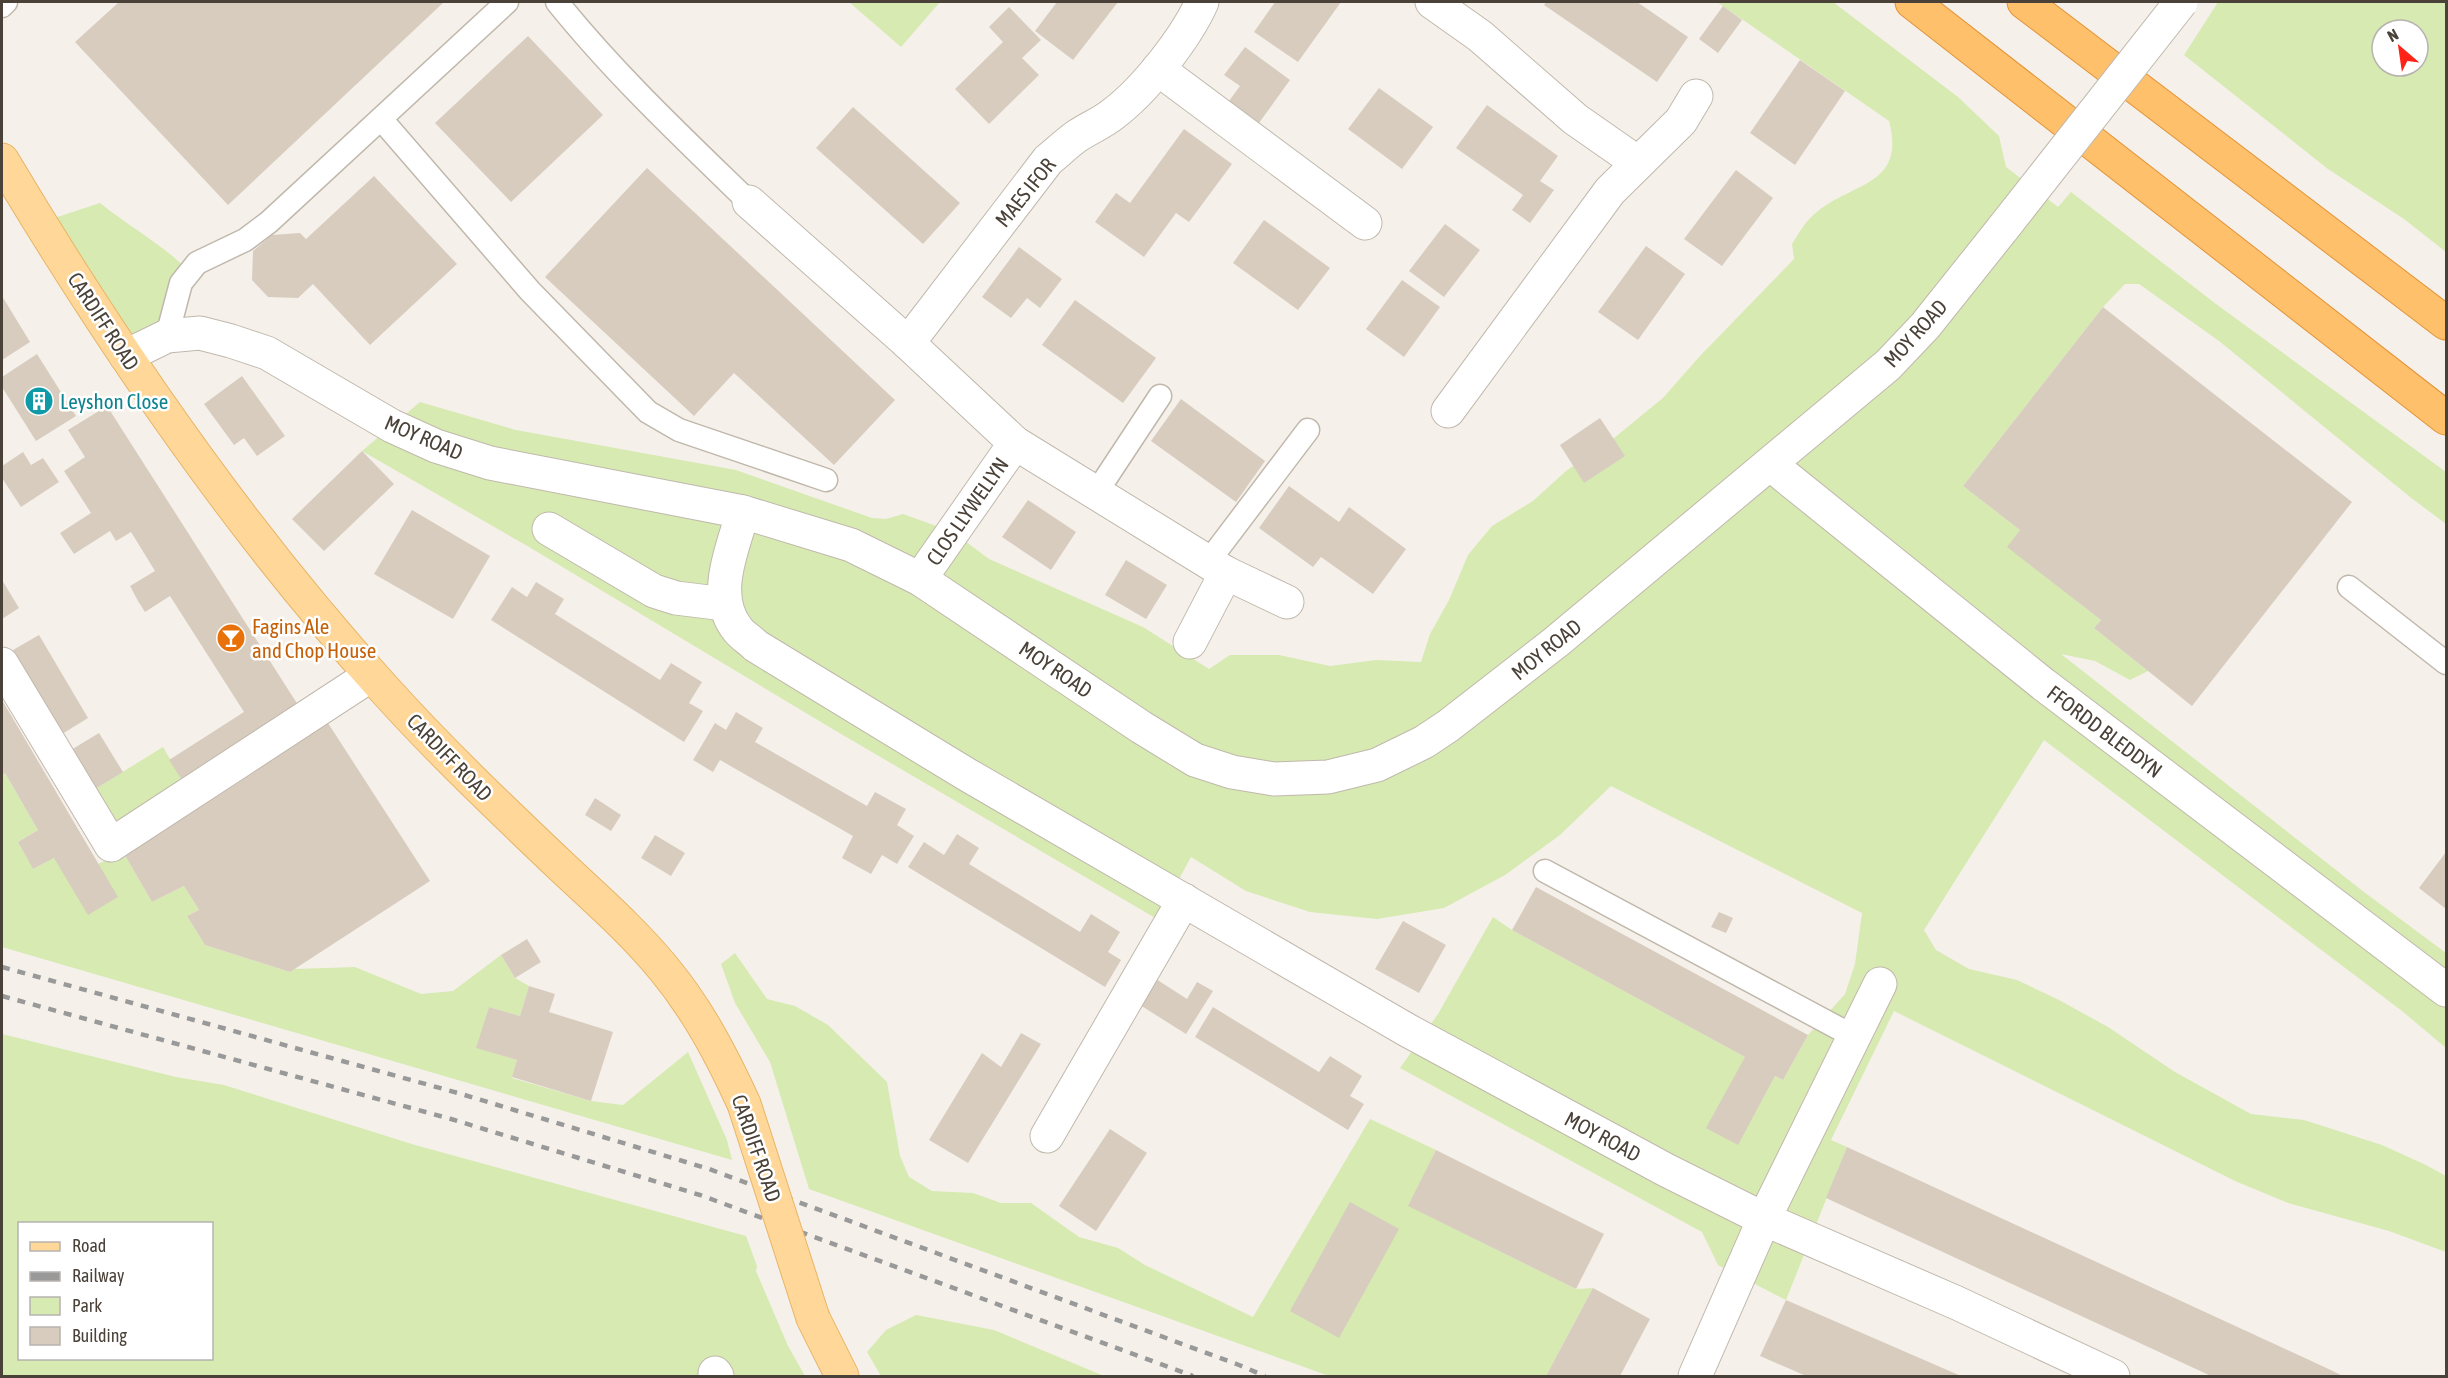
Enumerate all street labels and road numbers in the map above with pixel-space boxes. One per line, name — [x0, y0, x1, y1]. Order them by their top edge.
street label: MAES IFOR — [990, 152, 1060, 231]
street label: CARDIFF ROAD — [63, 268, 145, 374]
street label: MOY ROAD — [1878, 294, 1952, 372]
street label: MOY ROAD — [381, 410, 467, 464]
street label: CLOS LLYWELLYN — [921, 453, 1013, 569]
street label: MOY ROAD — [1506, 614, 1586, 684]
street label: MOY ROAD — [1015, 636, 1097, 702]
street label: FFORDD BLEDDYN — [2043, 680, 2167, 782]
street label: CARDIFF ROAD — [403, 708, 497, 806]
street label: CARDIFF ROAD — [727, 1091, 787, 1205]
street label: MOY ROAD — [1561, 1106, 1645, 1166]

